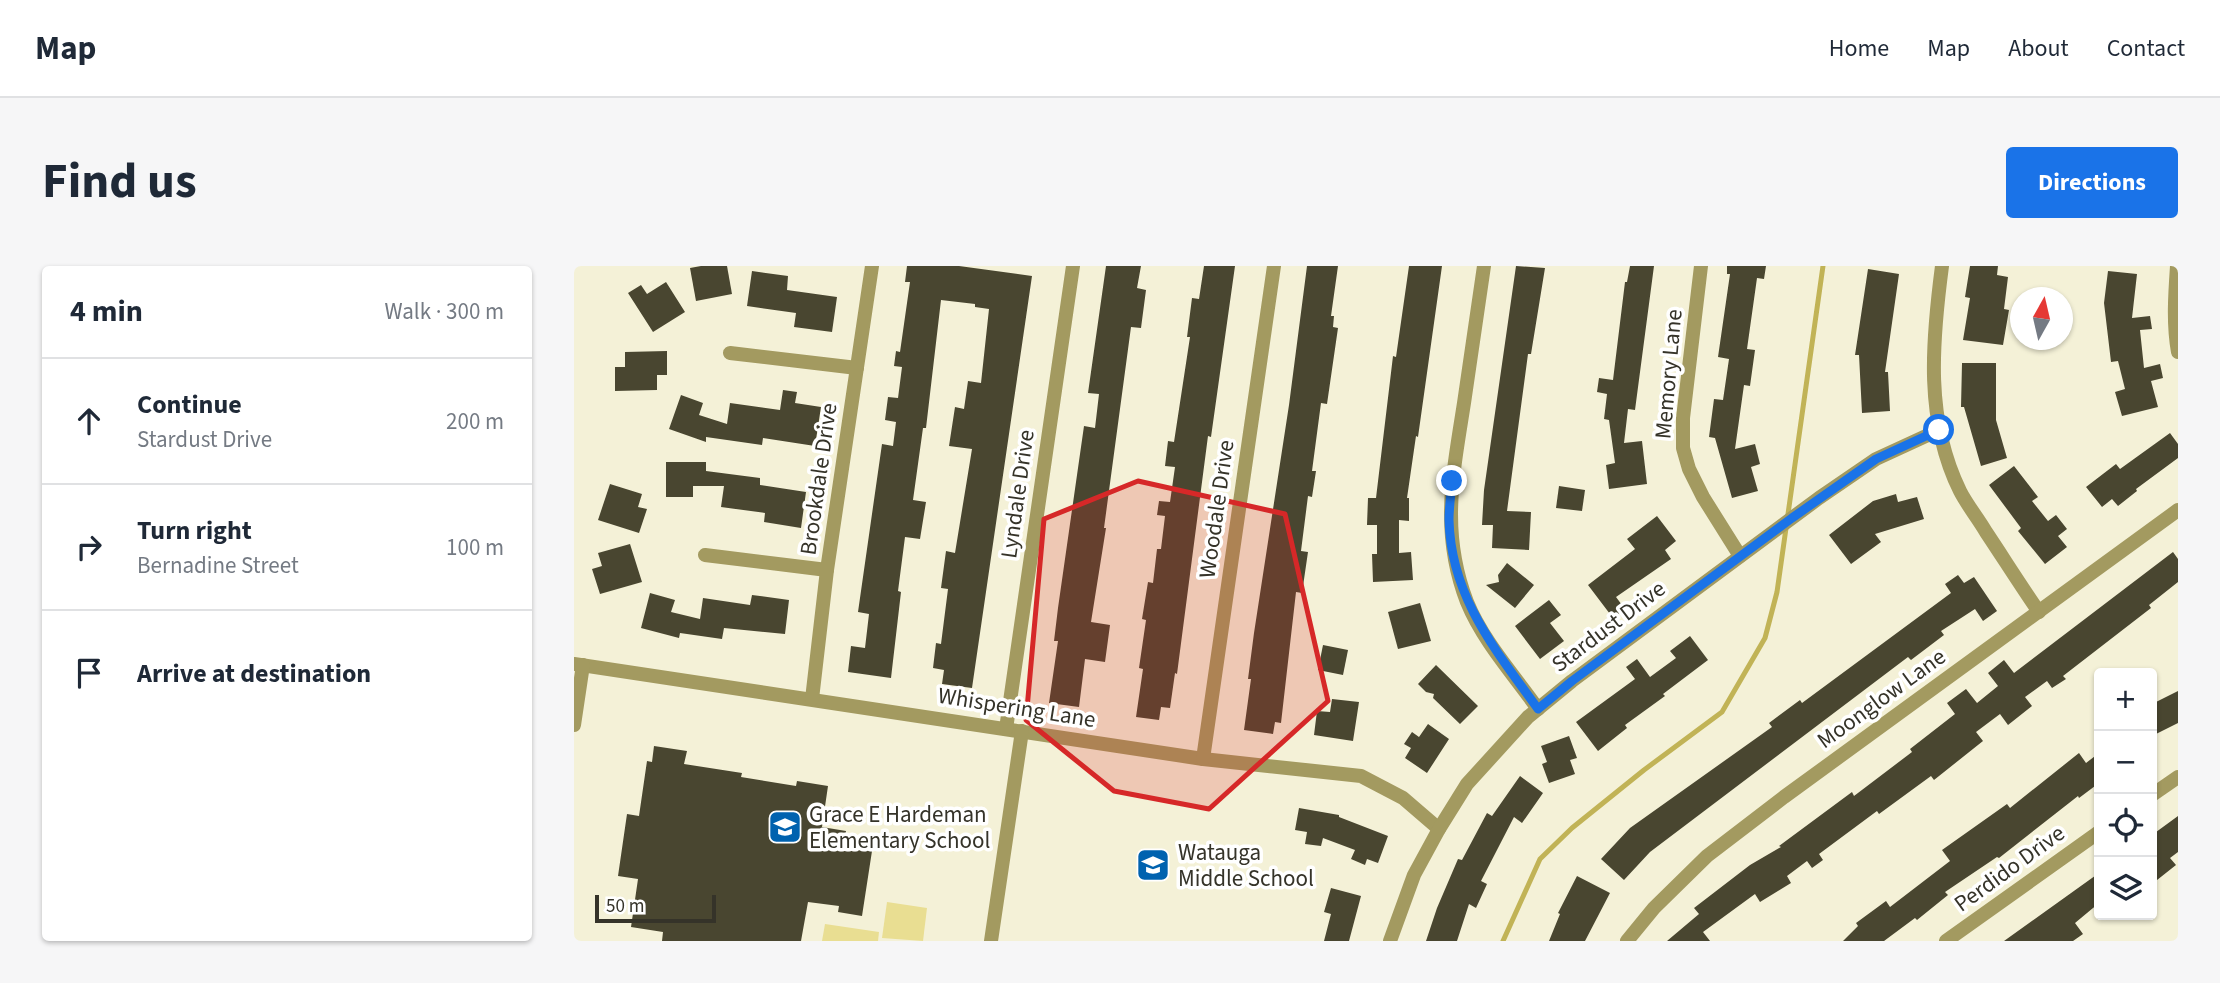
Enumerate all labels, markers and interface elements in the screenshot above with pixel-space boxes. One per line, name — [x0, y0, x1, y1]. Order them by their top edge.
text: Map — [35, 25, 96, 72]
text: Home — [1829, 31, 1889, 66]
text: Map — [1927, 31, 1970, 66]
text: About — [2008, 31, 2069, 66]
text: Contact — [2107, 31, 2185, 66]
text: Find us — [42, 147, 197, 217]
button: Directions — [2006, 147, 2178, 218]
north arrow — [2010, 287, 2073, 350]
text: 4 min — [70, 290, 143, 333]
text: Walk · 300 m — [385, 295, 504, 328]
street label: Memory Lane — [1646, 308, 1691, 440]
text: Continue — [137, 386, 242, 423]
street label: Brookdale Drive — [791, 401, 845, 557]
icon: ahead — [70, 402, 108, 440]
text: 200 m — [446, 405, 504, 438]
route start — [1923, 414, 1954, 445]
text: Stardust Drive — [137, 423, 272, 456]
street label: Lyndale Drive — [992, 428, 1043, 561]
street label: Woodale Drive — [1190, 438, 1243, 580]
route end — [1436, 465, 1467, 496]
text: Turn right — [137, 512, 252, 549]
icon: right — [70, 528, 108, 566]
text: 100 m — [446, 531, 504, 564]
text: Bernadine Street — [137, 549, 299, 582]
street label: Stardust Drive — [1544, 573, 1672, 680]
street label: Moonglow Lane — [1810, 640, 1952, 756]
icon: arrive — [70, 654, 108, 692]
text: Arrive at destination — [137, 655, 371, 692]
map controls — [2094, 668, 2157, 920]
button: + — [2094, 668, 2157, 731]
street label: Whispering Lane — [936, 679, 1098, 736]
button: − — [2094, 731, 2157, 794]
button: locate — [2094, 794, 2157, 857]
place label: Grace E Hardeman Elementary School — [809, 798, 990, 857]
school or university icon: Grace E Hardeman Elementary School — [766, 808, 804, 846]
street label: Perdido Drive — [1947, 817, 2071, 920]
place label: Watauga Middle School — [1178, 836, 1314, 895]
school or university icon: Watauga Middle School — [1134, 846, 1172, 884]
button: layers — [2094, 857, 2157, 920]
scale bar — [595, 892, 716, 924]
text: 50 m — [606, 893, 644, 920]

